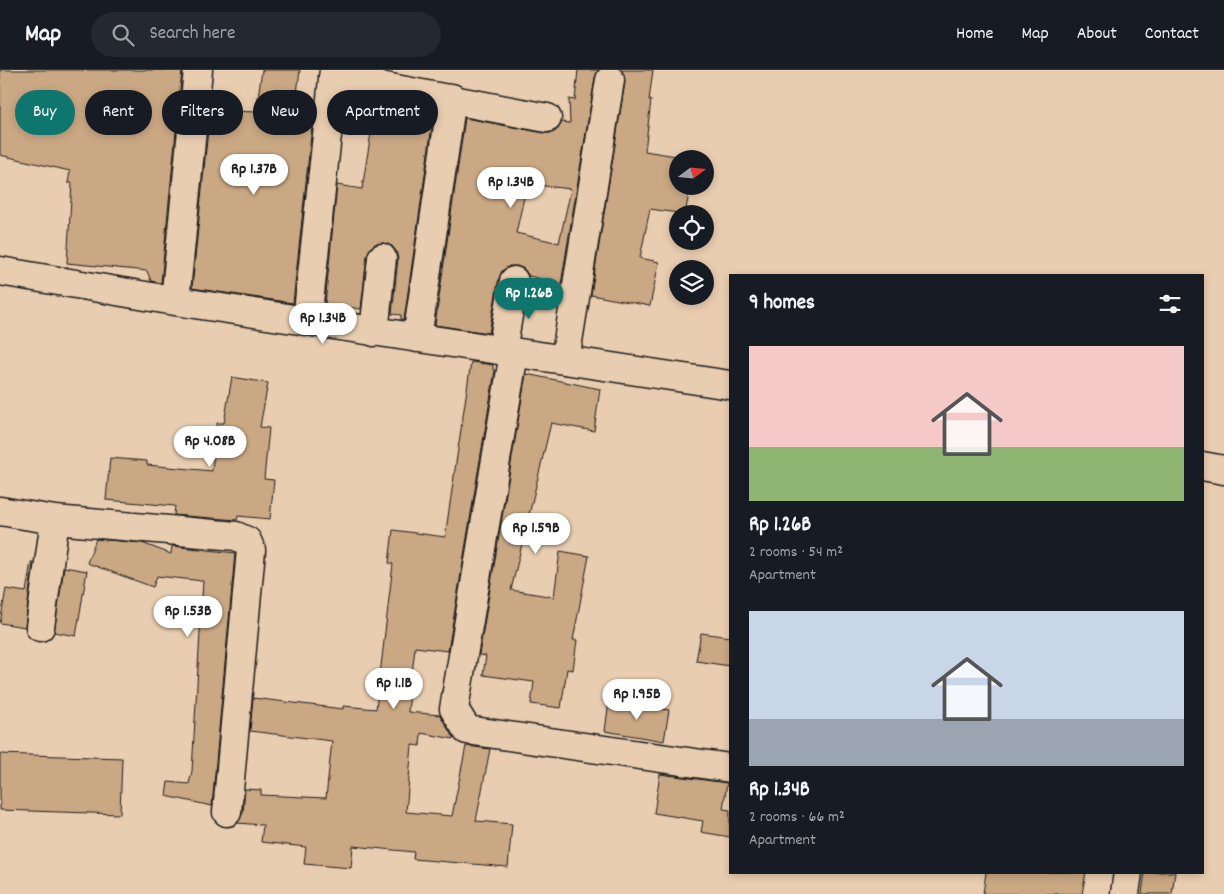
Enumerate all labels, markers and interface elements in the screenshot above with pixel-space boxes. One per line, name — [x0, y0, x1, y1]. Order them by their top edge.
search box — [91, 12, 441, 57]
text: Map — [25, 18, 61, 52]
icon: search — [109, 21, 137, 49]
text: Search here — [149, 21, 235, 48]
text: Home — [956, 22, 993, 47]
text: Map — [1021, 22, 1049, 47]
text: About — [1077, 22, 1117, 47]
text: Contact — [1145, 22, 1199, 47]
chip: Buy — [15, 90, 75, 135]
chip: Rent — [85, 90, 152, 135]
chip: Filters — [162, 90, 243, 135]
chip: New — [253, 90, 317, 135]
chip: Apartment — [327, 90, 438, 135]
north arrow — [669, 150, 714, 195]
map controls — [669, 150, 714, 305]
pin: Rp 1.37B — [202, 154, 306, 196]
text: Rp 1.37B — [231, 158, 277, 181]
pin: Rp 1.34B — [459, 166, 563, 209]
text: Rp 1.34B — [488, 171, 534, 194]
button: locate — [669, 205, 714, 250]
button: layers — [669, 260, 714, 305]
pin: Rp 1.26B — [477, 278, 581, 320]
text: Rp 1.26B — [505, 282, 553, 305]
text: 9 homes — [749, 289, 815, 319]
icon: filters — [1156, 290, 1184, 318]
pin: Rp 1.34B — [271, 302, 375, 345]
text: Rp 1.34B — [300, 307, 346, 330]
icon: home — [922, 379, 1012, 469]
pin: Rp 4.08B — [158, 426, 262, 468]
text: Rp 4.08B — [185, 430, 235, 453]
text: Rp 1.26B — [749, 511, 811, 541]
pin: Rp 1.59B — [484, 512, 588, 555]
text: Rp 1.59B — [512, 517, 560, 540]
text: 2 rooms · 54 m² — [749, 541, 843, 564]
text: Apartment — [749, 564, 816, 587]
pin: Rp 1.53B — [136, 596, 240, 638]
text: Rp 1.53B — [164, 600, 212, 623]
icon: home — [922, 644, 1012, 734]
pin: Rp 1.1B — [348, 668, 440, 710]
text: Rp 1.1B — [376, 672, 412, 695]
pin: Rp 1.95B — [585, 678, 689, 721]
text: Rp 1.95B — [613, 683, 661, 706]
text: Rp 1.34B — [749, 776, 810, 806]
text: 2 rooms · 66 m² — [749, 806, 845, 829]
text: Apartment — [749, 829, 816, 852]

